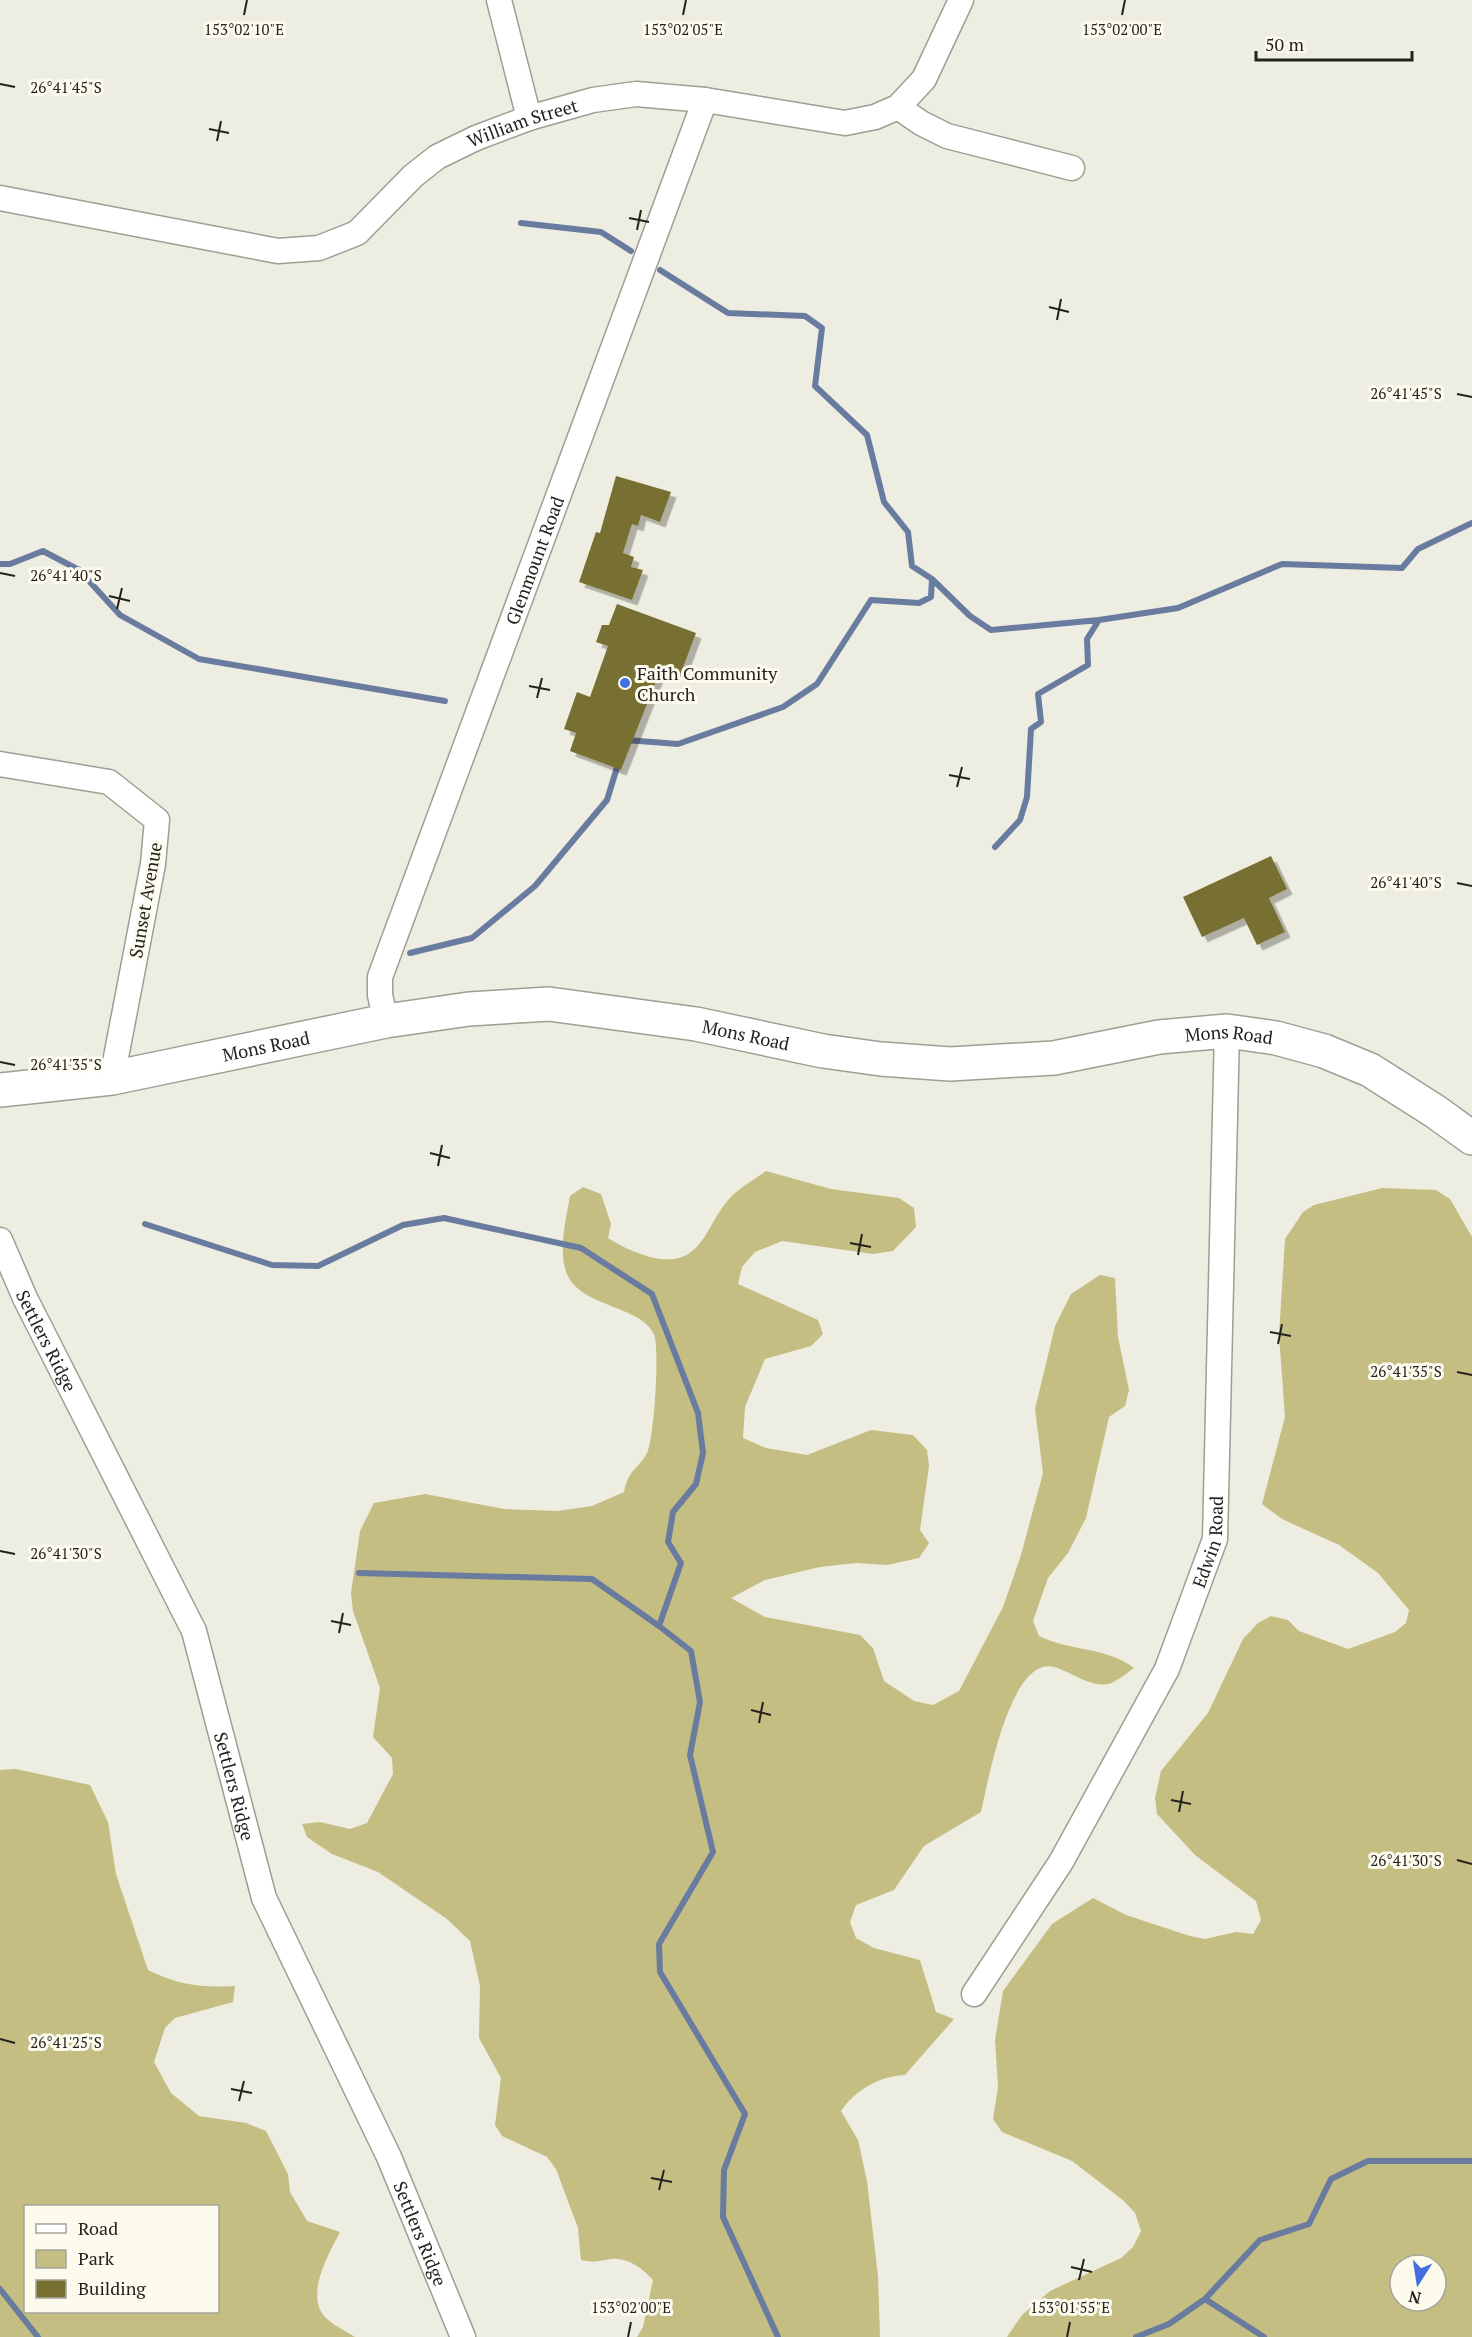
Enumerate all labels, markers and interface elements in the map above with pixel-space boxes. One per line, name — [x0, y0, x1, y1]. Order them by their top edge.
text: 153°02'10"E — [204, 19, 284, 39]
text: 153°02'05"E — [643, 19, 723, 39]
text: 153°02'00"E — [1082, 19, 1162, 39]
scale bar — [1256, 24, 1412, 62]
text: 50 m — [1265, 32, 1305, 56]
text: 26°41'45"S — [30, 77, 102, 97]
street label: William Street — [463, 93, 581, 153]
text: 26°41'45"S — [1370, 383, 1442, 403]
street label: Glenmount Road — [500, 493, 569, 628]
text: 26°41'40"S — [30, 565, 102, 585]
place label: Faith Community Church — [637, 661, 778, 706]
marker: Faith Community Church — [618, 676, 632, 690]
street label: Sunset Avenue — [123, 840, 167, 960]
text: 26°41'40"S — [1370, 872, 1442, 892]
street label: Mons Road — [700, 1014, 792, 1056]
street label: Mons Road — [1184, 1019, 1275, 1049]
street label: Mons Road — [220, 1025, 312, 1067]
text: 26°41'35"S — [30, 1054, 102, 1074]
street label: Settlers Ridge — [11, 1286, 82, 1396]
text: 26°41'35"S — [1370, 1361, 1442, 1381]
street label: Edwin Road — [1186, 1495, 1228, 1591]
text: 26°41'30"S — [30, 1543, 102, 1563]
street label: Settlers Ridge — [209, 1729, 260, 1843]
text: 26°41'30"S — [1370, 1850, 1442, 1870]
text: 26°41'25"S — [30, 2032, 102, 2052]
street label: Settlers Ridge — [388, 2178, 453, 2290]
legend — [24, 2205, 219, 2313]
text: Road — [78, 2216, 118, 2240]
text: Park — [78, 2246, 115, 2270]
north arrow — [1388, 2253, 1448, 2313]
text: Building — [78, 2276, 146, 2300]
text: N — [1407, 2286, 1423, 2310]
text: 153°02'00"E — [591, 2297, 671, 2317]
text: 153°01'55"E — [1030, 2297, 1110, 2317]

